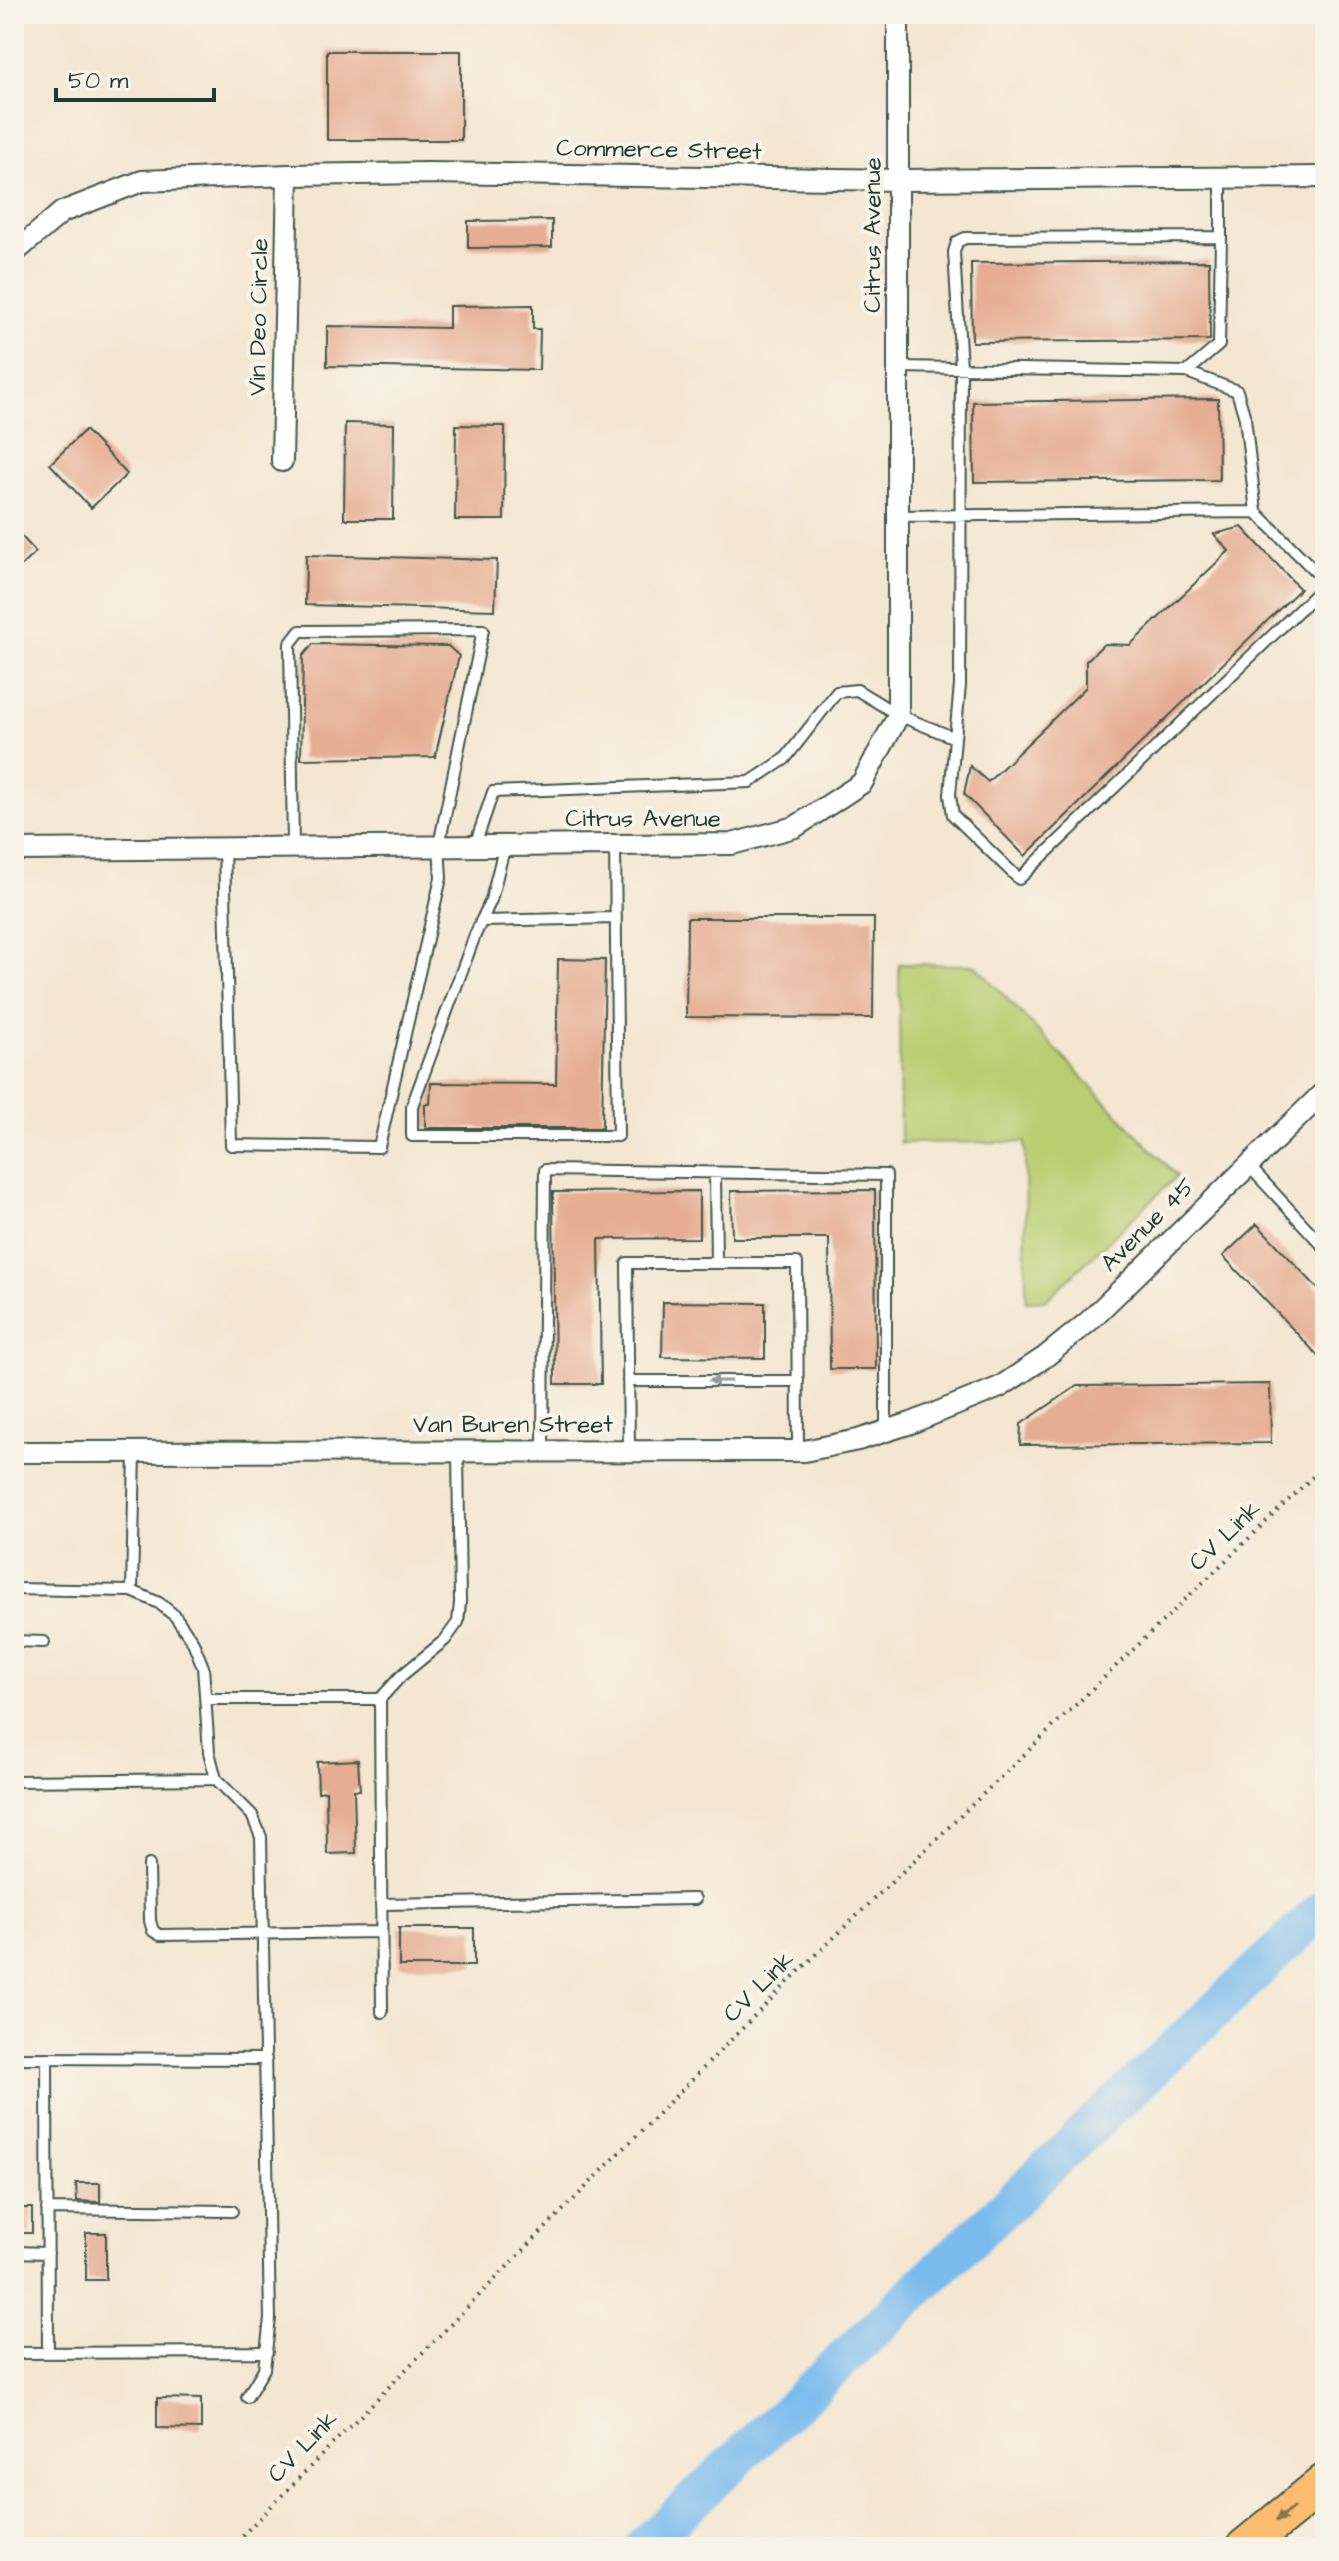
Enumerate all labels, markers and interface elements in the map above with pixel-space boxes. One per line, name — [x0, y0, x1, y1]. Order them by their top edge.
scale bar — [56, 52, 214, 102]
text: 50 m — [68, 64, 129, 98]
street label: Commerce Street — [556, 131, 763, 169]
street label: Citrus Avenue — [856, 157, 890, 313]
street label: Vin Deo Circle — [241, 238, 277, 396]
street label: Citrus Avenue — [565, 802, 721, 836]
street label: Avenue 45 — [1093, 1170, 1203, 1280]
one-way arrow — [707, 1375, 732, 1387]
street label: Van Buren Street — [413, 1408, 613, 1442]
street label: CV Link — [1181, 1493, 1269, 1579]
street label: CV Link — [716, 1943, 803, 2030]
street label: CV Link — [260, 2403, 346, 2491]
one-way arrow — [1275, 2505, 1295, 2522]

